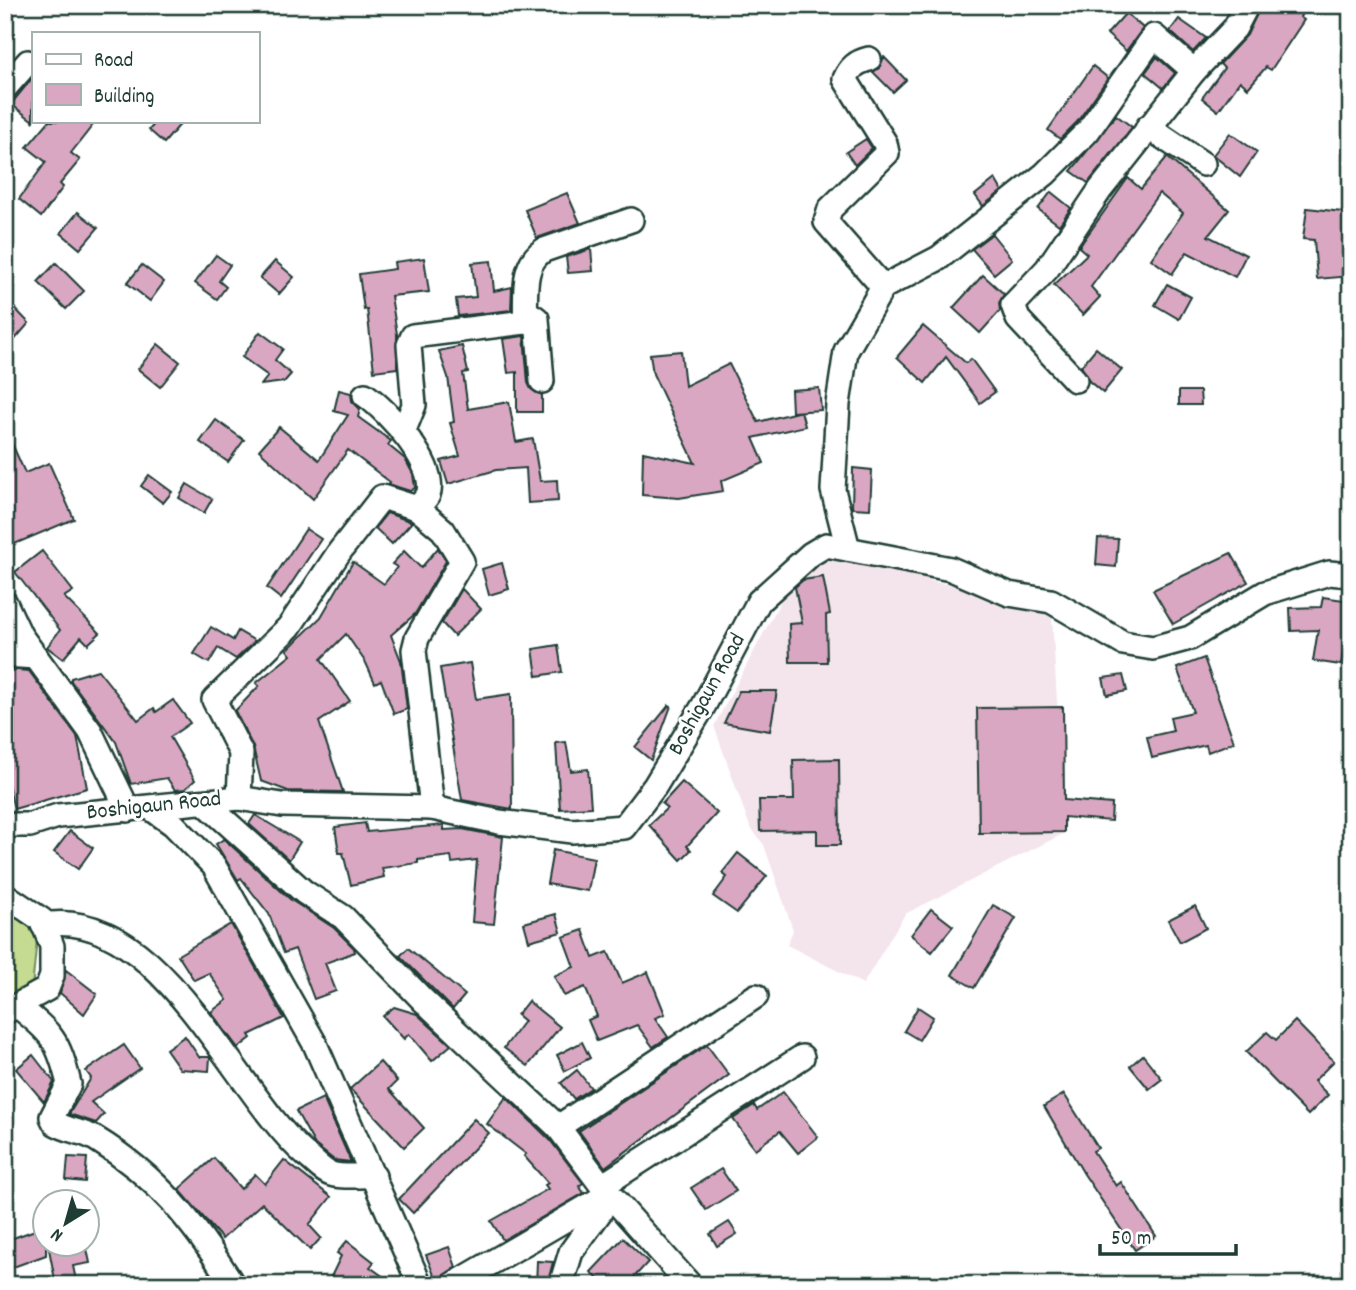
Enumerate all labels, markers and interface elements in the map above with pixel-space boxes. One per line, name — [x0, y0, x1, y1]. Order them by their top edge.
legend — [32, 32, 259, 122]
text: Road — [94, 47, 133, 77]
text: Building — [94, 83, 154, 113]
street label: Boshigaun Road — [661, 628, 755, 762]
street label: Boshigaun Road — [85, 784, 223, 830]
north arrow — [32, 1188, 102, 1258]
scale bar — [1100, 1213, 1237, 1257]
text: N — [46, 1220, 70, 1247]
text: 50 m — [1111, 1225, 1151, 1255]

